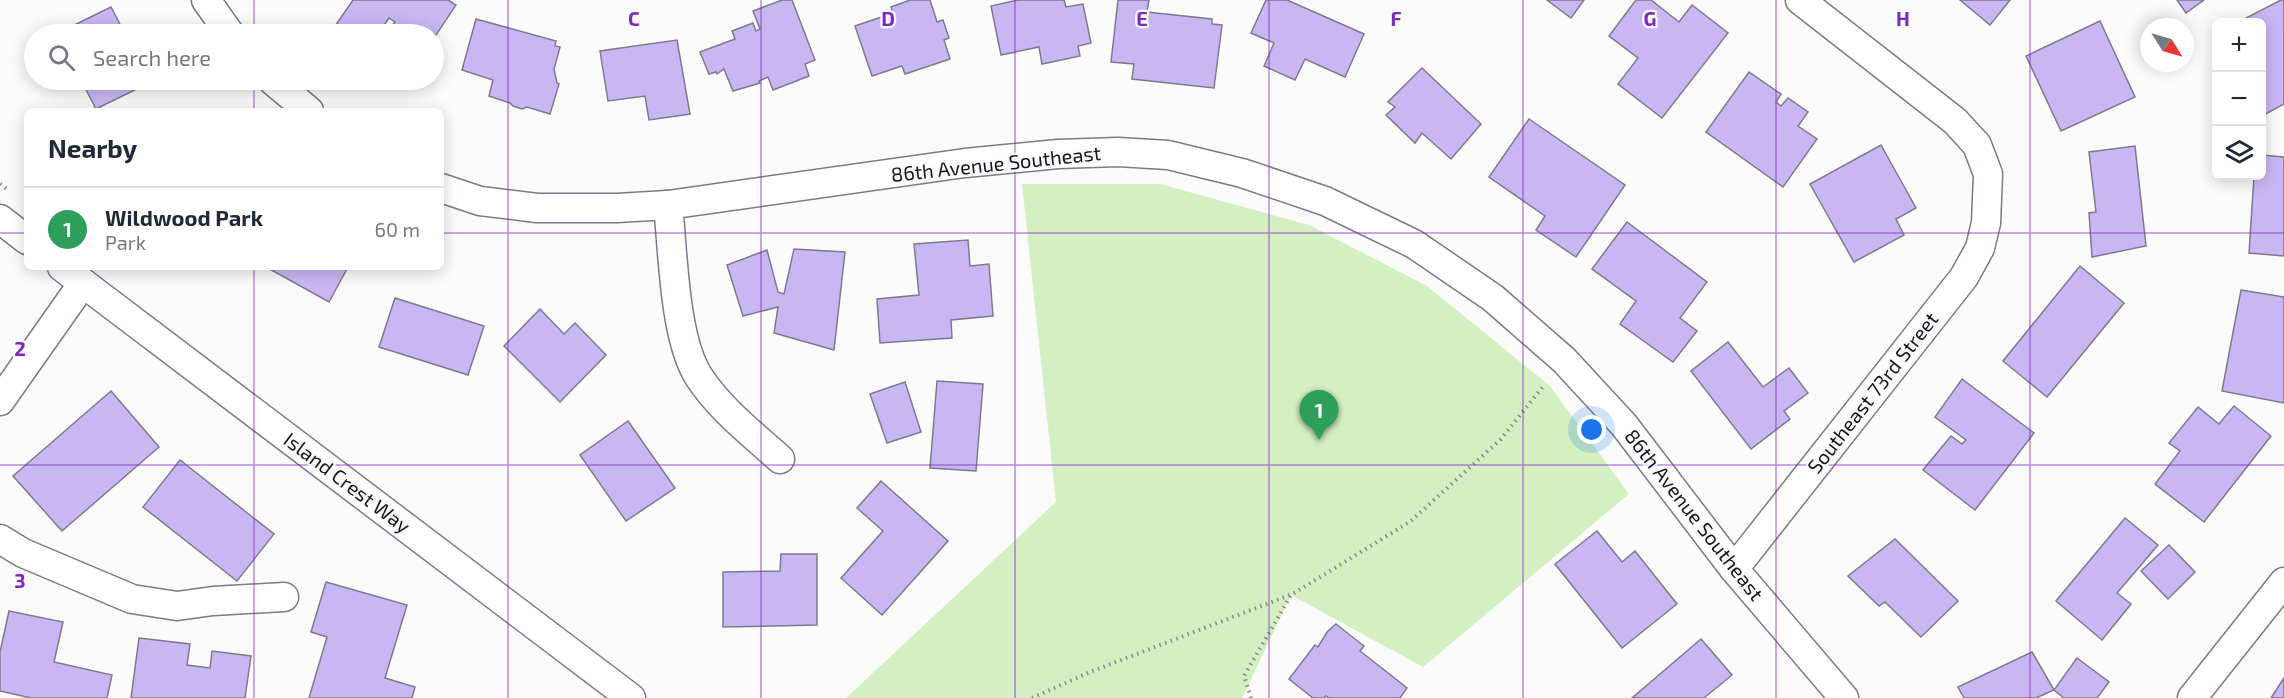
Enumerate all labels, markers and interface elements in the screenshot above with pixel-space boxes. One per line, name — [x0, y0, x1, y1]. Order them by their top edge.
text: C — [628, 6, 640, 30]
text: D — [881, 6, 895, 30]
text: E — [1136, 6, 1148, 30]
text: F — [1390, 6, 1402, 30]
text: G — [1644, 6, 1656, 30]
text: H — [1896, 6, 1910, 30]
north arrow — [2140, 18, 2194, 72]
map controls — [2212, 18, 2266, 180]
button: + — [2212, 18, 2266, 72]
search box — [24, 24, 444, 90]
icon: search — [45, 41, 78, 74]
text: Search here — [93, 44, 211, 70]
button: − — [2212, 72, 2266, 126]
button: layers — [2212, 126, 2266, 180]
text: Nearby — [48, 132, 137, 163]
street label: 86th Avenue Southeast — [890, 140, 1102, 186]
text: Wildwood Park — [105, 204, 263, 230]
text: 1 — [63, 217, 72, 241]
text: 60 m — [375, 217, 420, 241]
text: Park — [105, 230, 146, 254]
street label: Southeast 73rd Street — [1802, 307, 1943, 478]
text: 2 — [14, 336, 26, 360]
pin: 1 — [1300, 390, 1338, 440]
your location — [1577, 415, 1606, 444]
street label: 86th Avenue Southeast — [1620, 424, 1769, 605]
street label: Island Crest Way — [280, 427, 416, 538]
text: 3 — [14, 568, 26, 592]

